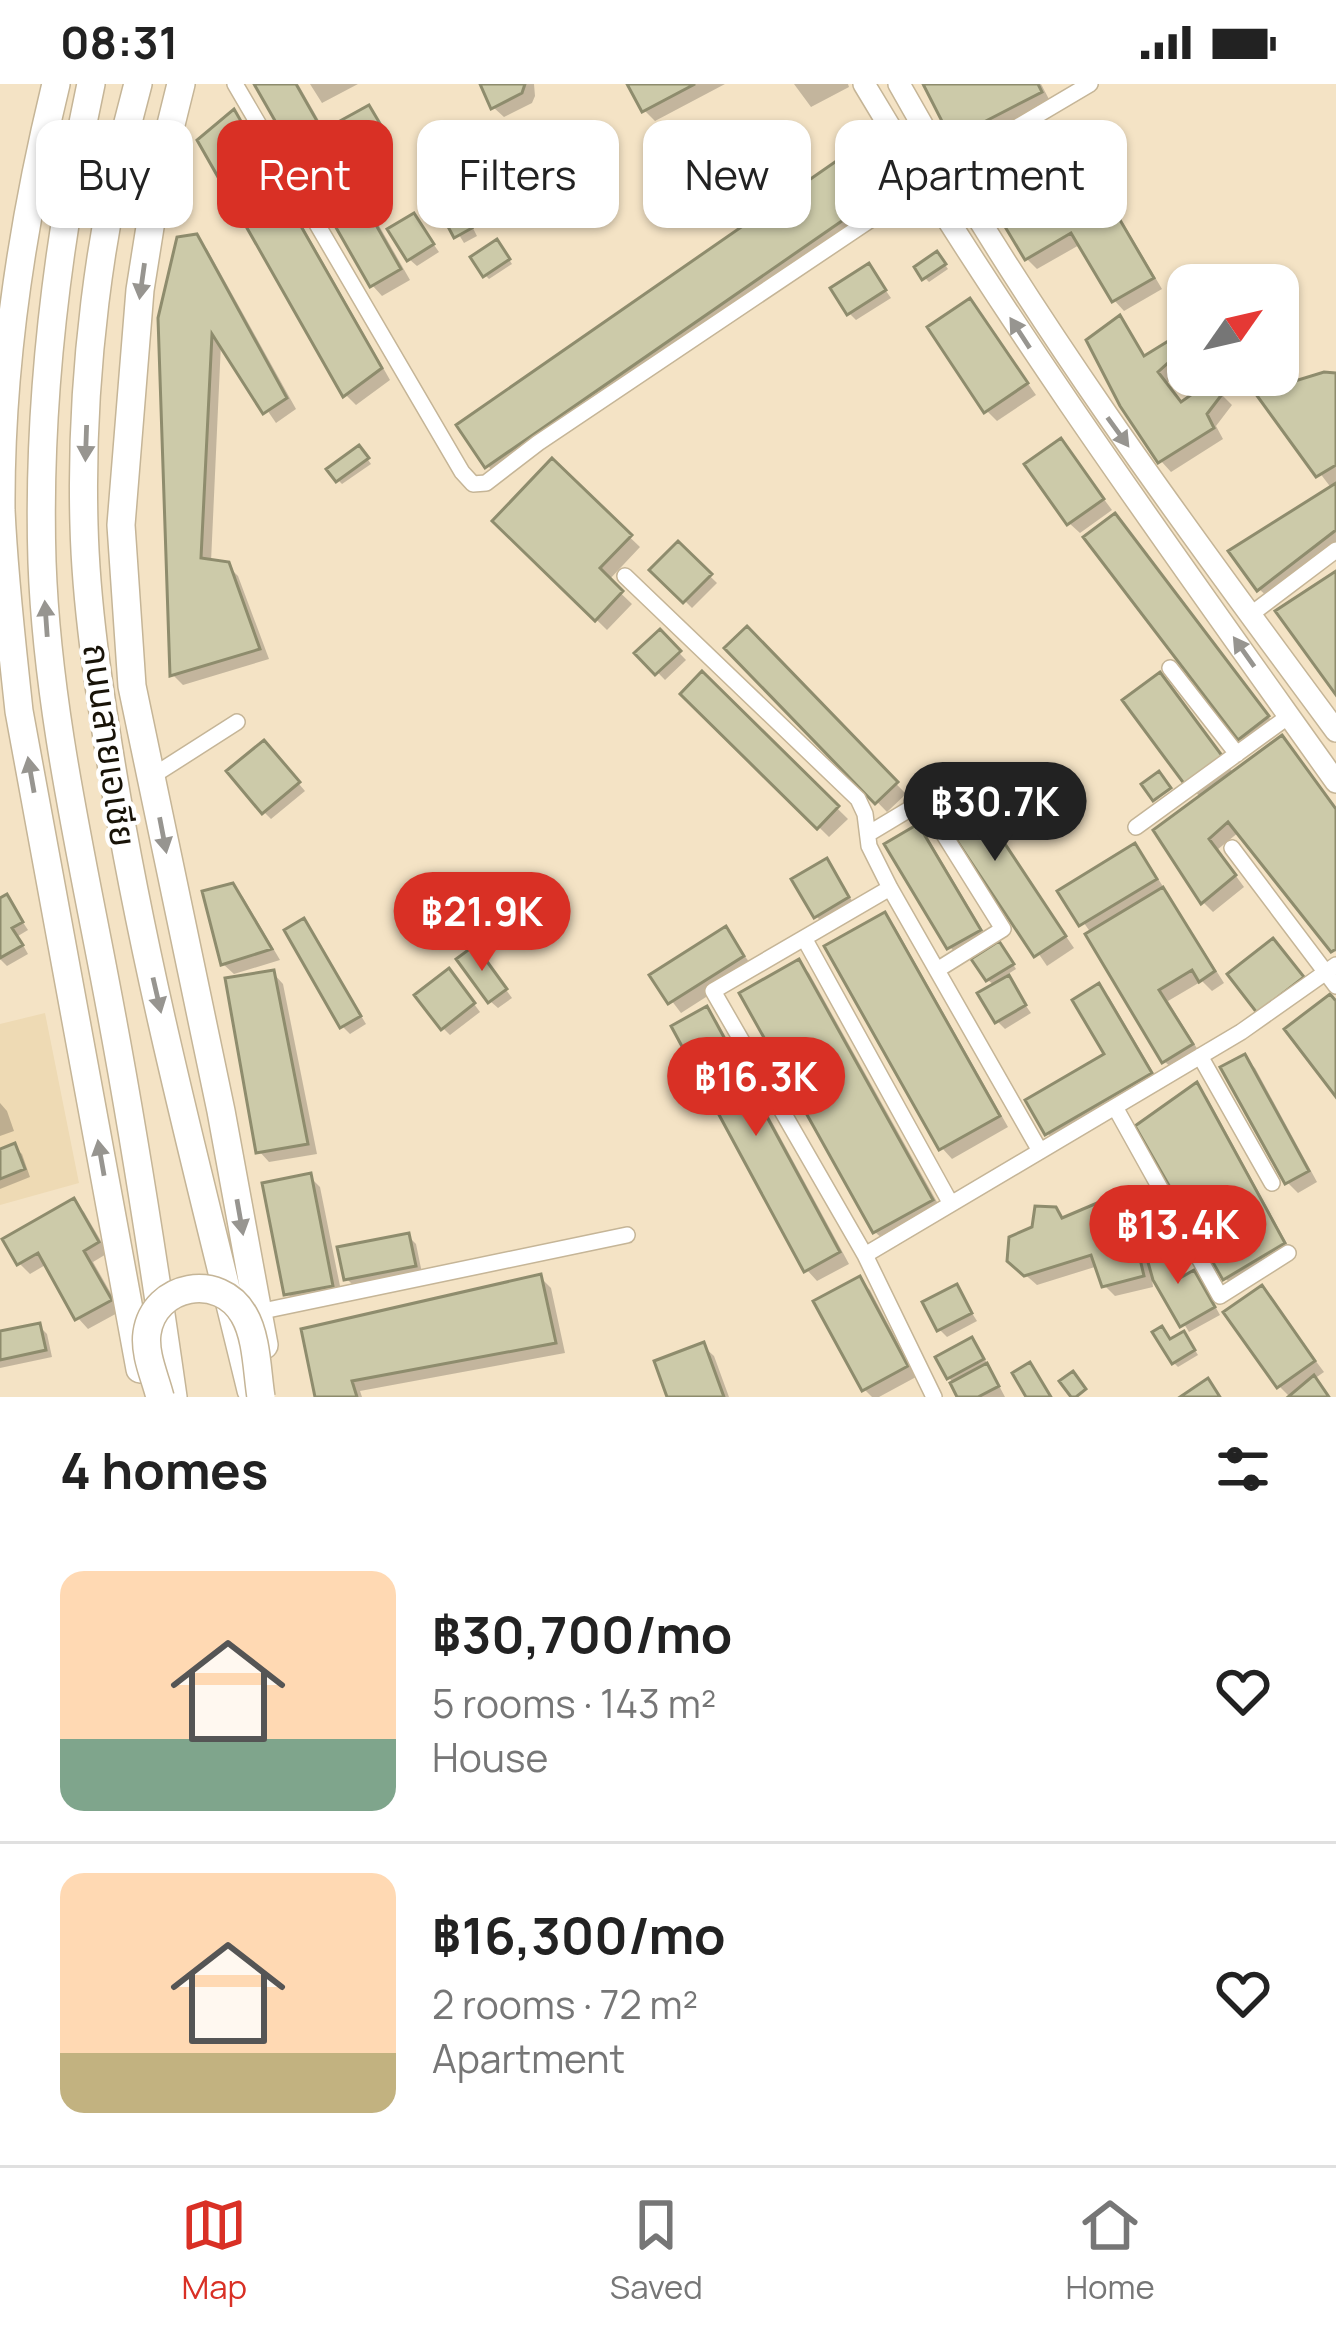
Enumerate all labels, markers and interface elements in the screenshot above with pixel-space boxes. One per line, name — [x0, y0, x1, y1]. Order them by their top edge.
text: 08:31 — [60, 11, 178, 73]
chip: Buy — [36, 120, 193, 228]
chip: Rent — [217, 120, 393, 228]
chip: Filters — [417, 120, 619, 228]
chip: New — [643, 120, 811, 228]
chip: Apartment — [835, 120, 1127, 228]
one-way arrow — [132, 263, 151, 300]
north arrow — [1167, 264, 1299, 396]
map controls — [1167, 264, 1299, 396]
one-way arrow — [1010, 317, 1032, 349]
one-way arrow — [1106, 416, 1129, 448]
one-way arrow — [76, 425, 95, 463]
one-way arrow — [36, 600, 55, 637]
one-way arrow — [1233, 636, 1256, 669]
street label: ถนนสายเอเชีย — [72, 640, 149, 850]
one-way arrow — [21, 755, 39, 793]
pin: ฿30.7K — [897, 762, 1093, 864]
text: ฿30.7K — [931, 774, 1059, 828]
one-way arrow — [154, 816, 173, 854]
pin: ฿21.9K — [384, 872, 580, 974]
text: ฿21.9K — [421, 884, 543, 938]
one-way arrow — [148, 976, 167, 1014]
pin: ฿16.3K — [658, 1037, 854, 1139]
text: ฿16.3K — [694, 1049, 818, 1103]
one-way arrow — [92, 1139, 110, 1177]
pin: ฿13.4K — [1080, 1185, 1276, 1287]
text: ฿13.4K — [1116, 1197, 1240, 1251]
one-way arrow — [232, 1198, 250, 1236]
text: 4 homes — [60, 1435, 268, 1504]
icon: filters — [1210, 1436, 1276, 1502]
text: ฿30,700/mo — [432, 1599, 732, 1668]
icon: home — [156, 1619, 300, 1763]
icon: heart — [1210, 1658, 1276, 1724]
text: 5 rooms · 143 m² — [432, 1676, 716, 1730]
text: House — [432, 1730, 548, 1784]
text: ฿16,300/mo — [432, 1900, 725, 1969]
icon: home — [156, 1921, 300, 2065]
icon: heart — [1210, 1960, 1276, 2026]
text: 2 rooms · 72 m² — [432, 1977, 698, 2031]
text: Apartment — [432, 2031, 625, 2085]
tab: Map — [181, 2192, 247, 2309]
tab: Saved — [610, 2192, 703, 2309]
tab: Home — [1065, 2192, 1155, 2309]

